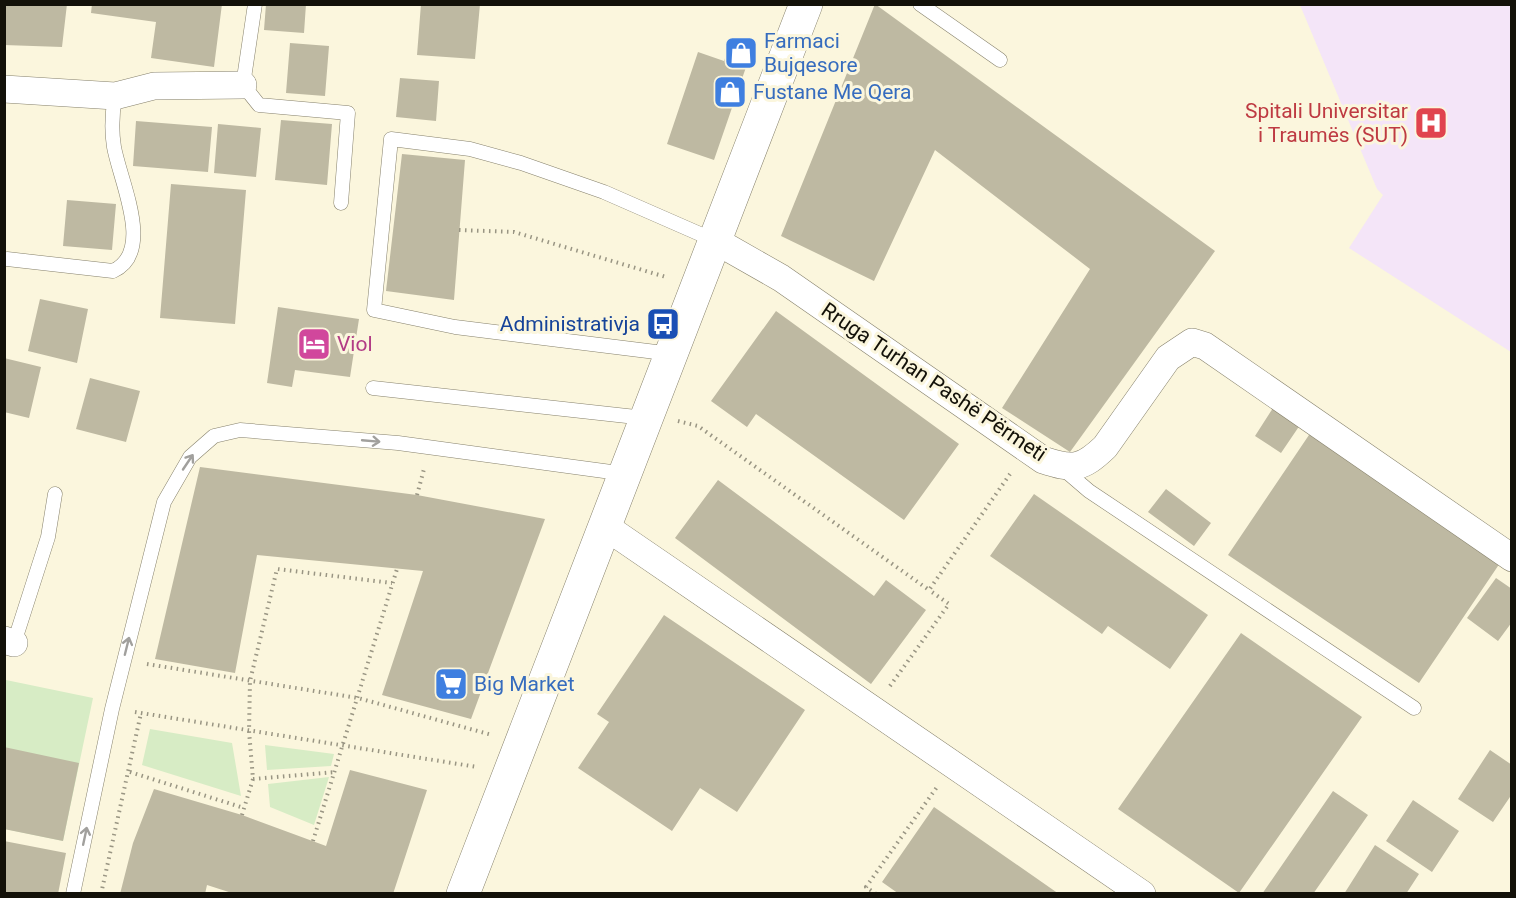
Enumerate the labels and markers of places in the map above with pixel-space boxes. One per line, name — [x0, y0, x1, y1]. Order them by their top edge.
place label: Farmaci Bujqesore — [764, 29, 858, 77]
shop icon: Farmaci Bujqesore — [723, 35, 759, 71]
shop icon: Fustane Me Qera — [712, 74, 748, 110]
place label: Fustane Me Qera — [753, 80, 911, 104]
place label: Spitali Universitar i Traumës (SUT) — [1245, 99, 1408, 147]
hospital icon: Spitali Universitar i Traumës (SUT) — [1413, 105, 1449, 141]
bus stop icon: Administrativja — [645, 306, 681, 342]
place label: Administrativja — [500, 312, 640, 336]
hotel icon: Viol — [296, 326, 332, 362]
place label: Viol — [337, 332, 373, 356]
supermarket icon: Big Market — [433, 666, 469, 702]
place label: Big Market — [474, 672, 575, 696]

